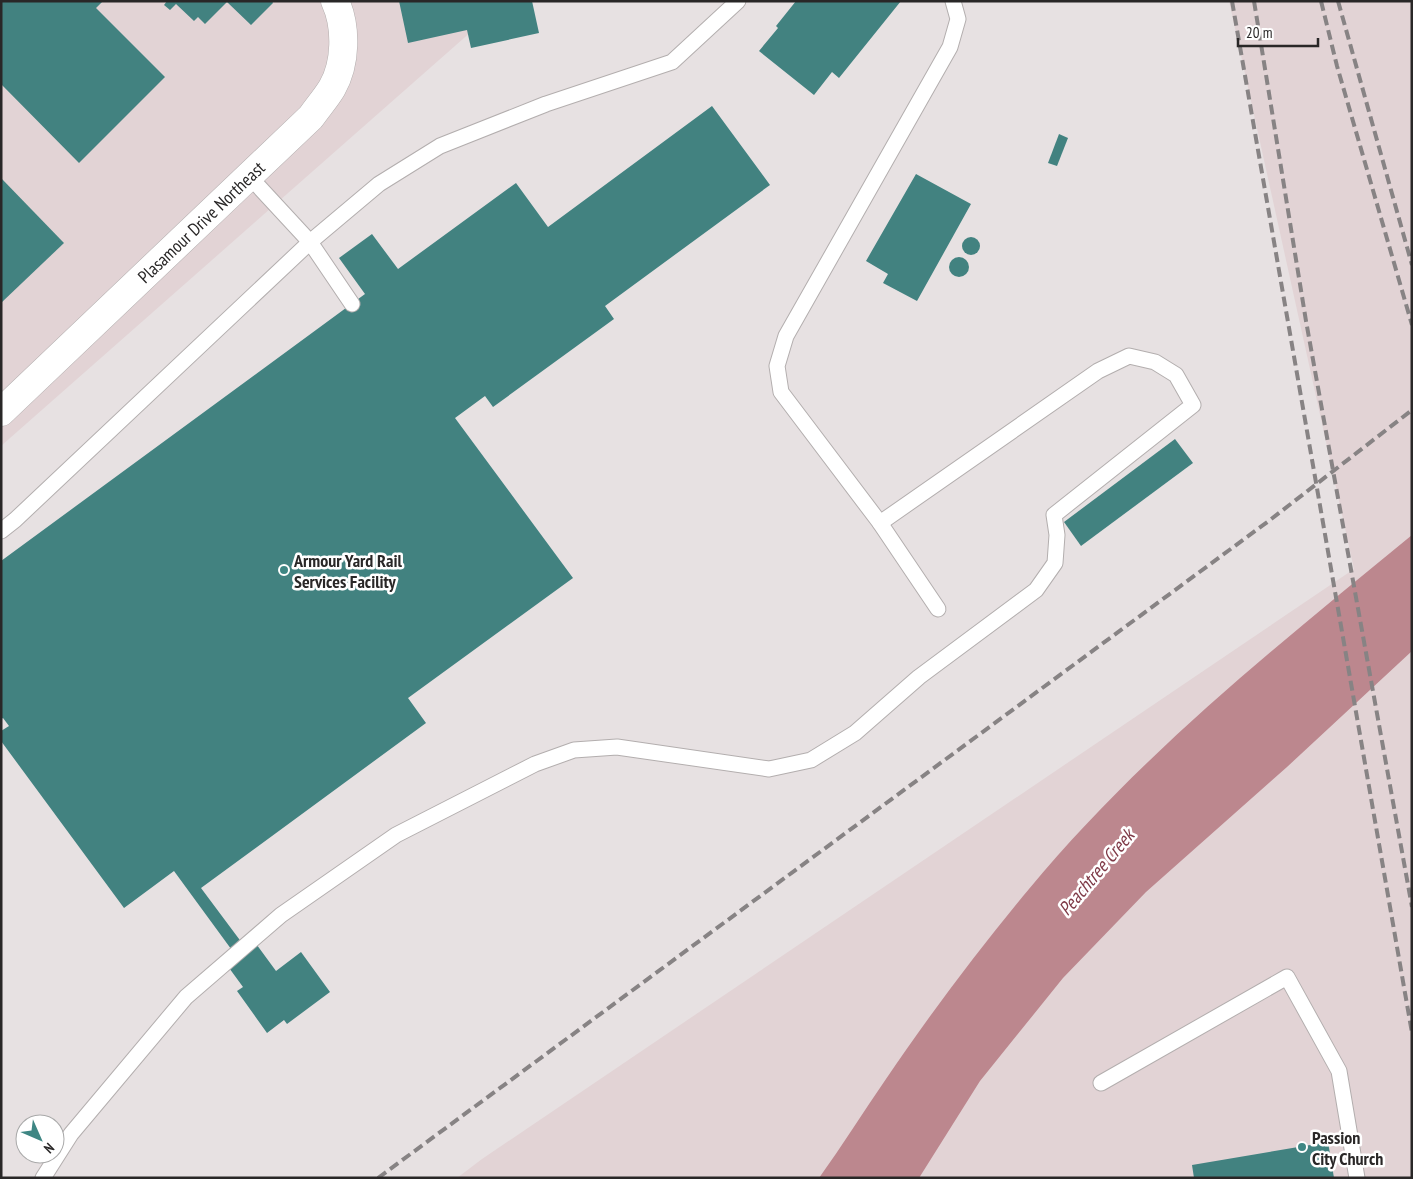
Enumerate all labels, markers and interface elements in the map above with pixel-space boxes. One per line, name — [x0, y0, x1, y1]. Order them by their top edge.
scale bar — [1238, 15, 1318, 47]
text: 20 m — [1246, 23, 1272, 42]
street label: Plasamour Drive Northeast — [133, 156, 269, 288]
place label: Armour Yard Rail Services Facility — [293, 549, 403, 593]
marker: Armour Yard Rail Services Facility — [278, 564, 290, 576]
water label: Peachtree Creek — [1053, 822, 1141, 920]
north arrow — [15, 1114, 65, 1164]
place label: Passion City Church — [1312, 1126, 1383, 1170]
text: N — [40, 1139, 58, 1157]
marker: Passion City Church — [1296, 1141, 1308, 1153]

